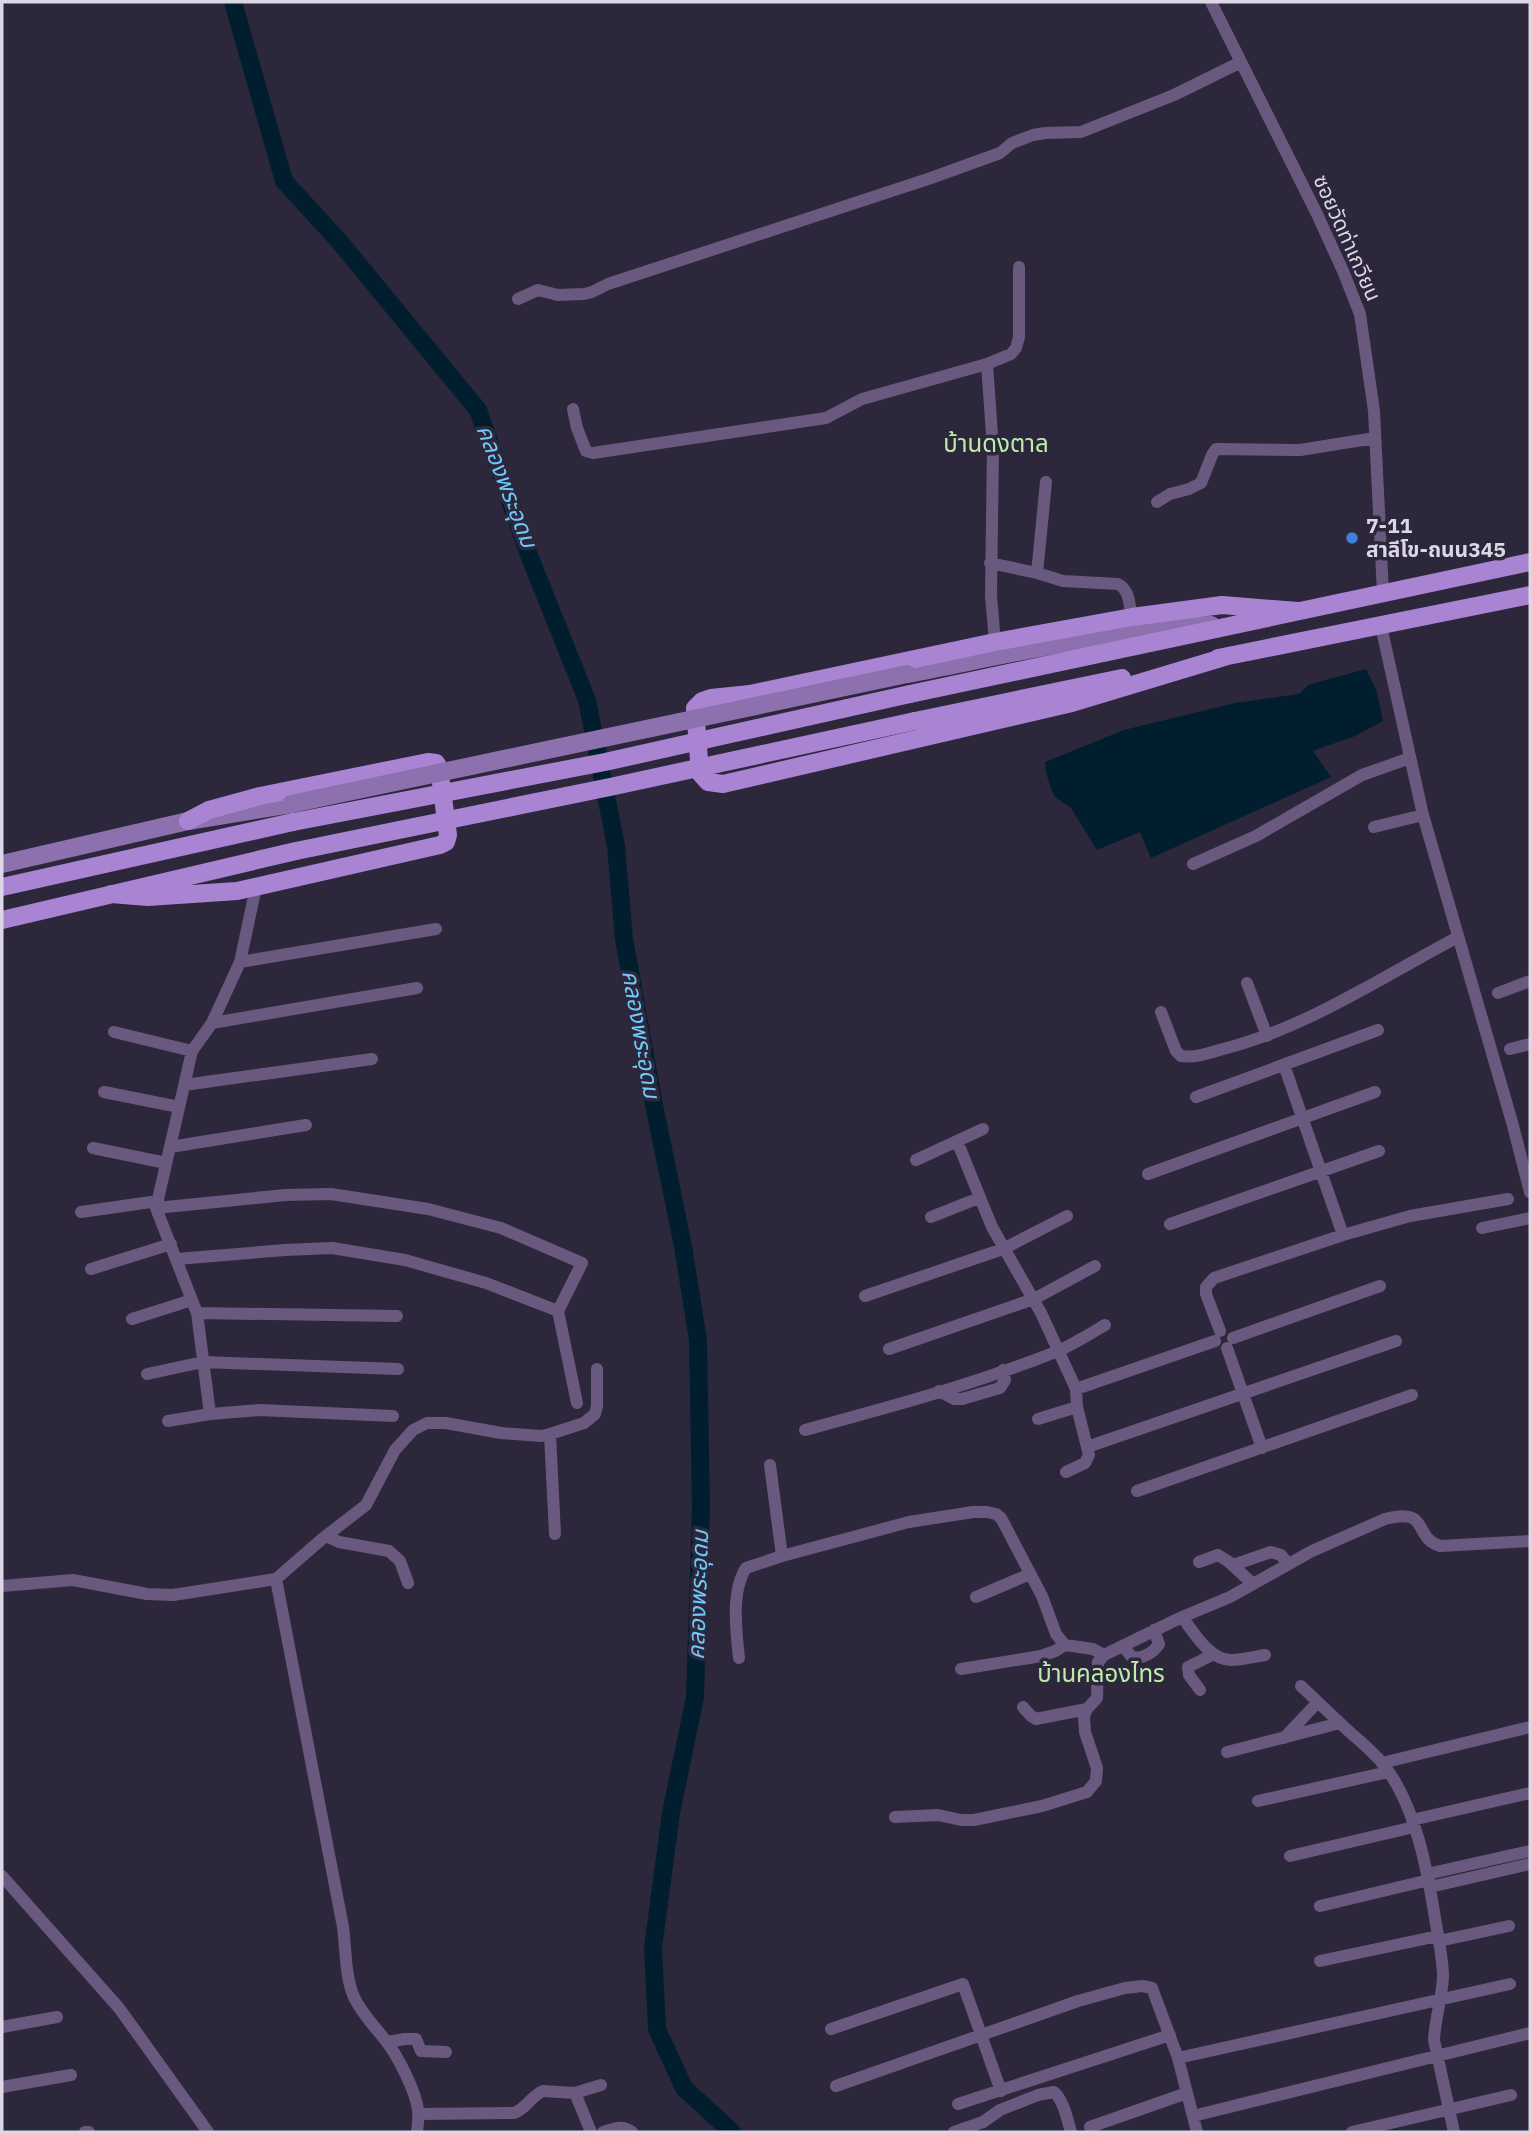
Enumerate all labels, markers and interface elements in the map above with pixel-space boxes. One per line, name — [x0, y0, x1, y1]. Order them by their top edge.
street label: ซอยวัดท่าเกวียน — [1308, 170, 1388, 305]
water label: คลองพระอุดม — [471, 420, 546, 553]
district label: บ้านดงตาล — [943, 427, 1049, 459]
place label: 7-11 สาลีโข-ถนน345 — [1366, 511, 1506, 563]
marker: 7-11 สาลีโข-ถนน345 — [1344, 530, 1360, 546]
water label: คลองพระอุดม — [616, 968, 668, 1102]
water label: คลองพระอุดม — [680, 1528, 714, 1660]
district label: บ้านคลองไทร — [1037, 1657, 1165, 1689]

